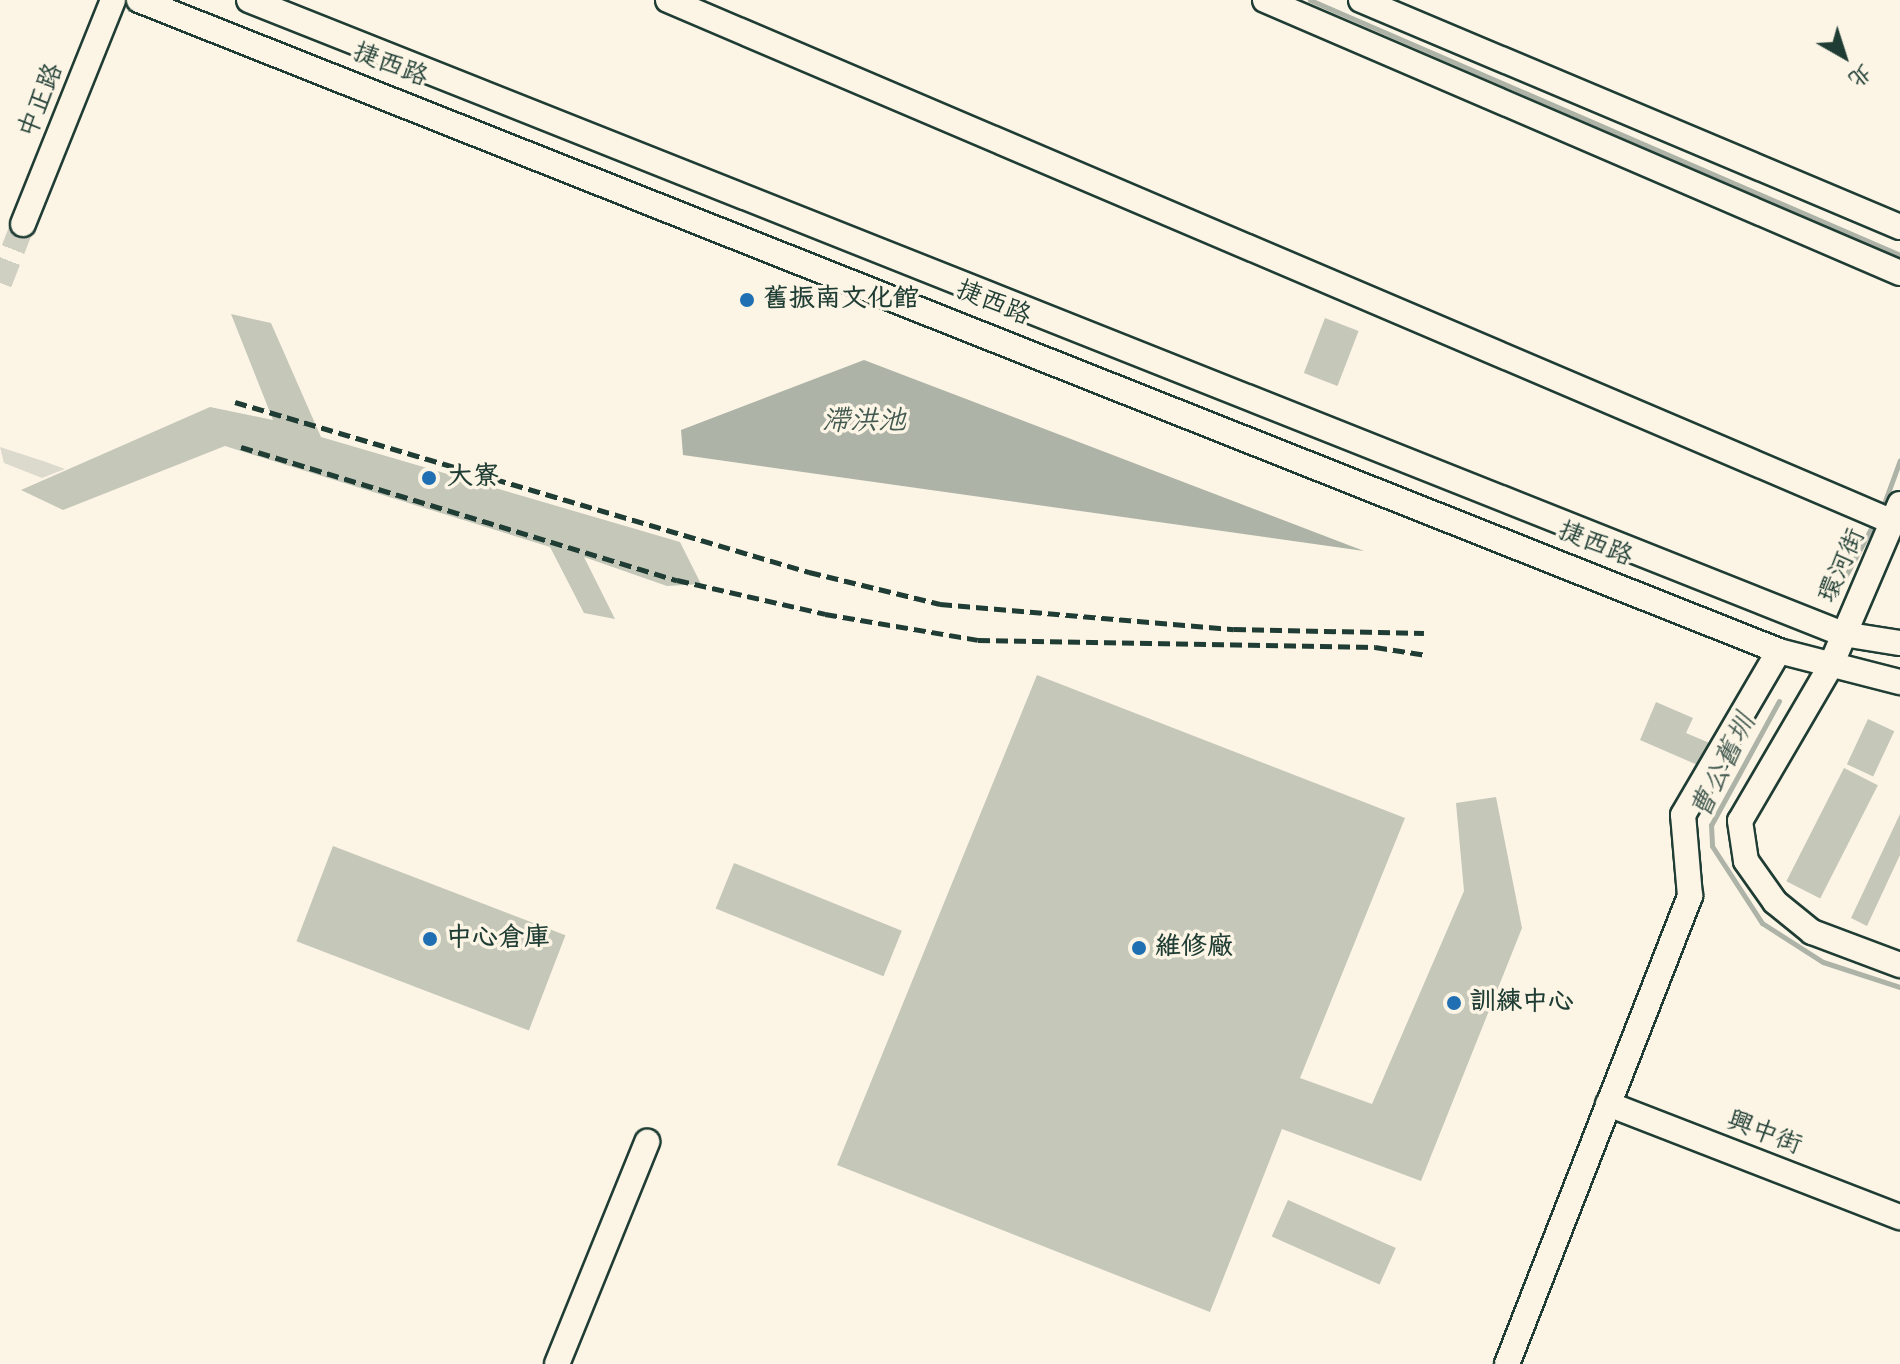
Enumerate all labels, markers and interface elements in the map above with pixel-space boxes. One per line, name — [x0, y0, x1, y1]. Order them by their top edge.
north arrow — [1804, 16, 1884, 96]
street label: 捷西路 — [348, 37, 432, 95]
text: 北 — [1840, 55, 1879, 96]
street label: 中正路 — [13, 59, 71, 143]
street label: 捷西路 — [951, 275, 1035, 333]
place label: 舊振南文化館 — [763, 284, 919, 316]
marker: 舊振南文化館 — [738, 291, 756, 309]
water label: 滯洪池 — [822, 405, 906, 439]
place label: 大寮 — [447, 462, 499, 494]
marker: 大寮 — [418, 467, 440, 489]
street label: 捷西路 — [1553, 516, 1637, 574]
street label: 環河街 — [1813, 524, 1873, 608]
water label: 曹公舊圳 — [1684, 709, 1764, 825]
place label: 中心倉庫 — [446, 923, 550, 955]
marker: 中心倉庫 — [421, 930, 439, 948]
place label: 維修廠 — [1155, 932, 1233, 964]
marker: 維修廠 — [1130, 939, 1148, 957]
place label: 訓練中心 — [1470, 987, 1574, 1019]
marker: 訓練中心 — [1445, 994, 1463, 1012]
street label: 興中街 — [1722, 1105, 1806, 1163]

